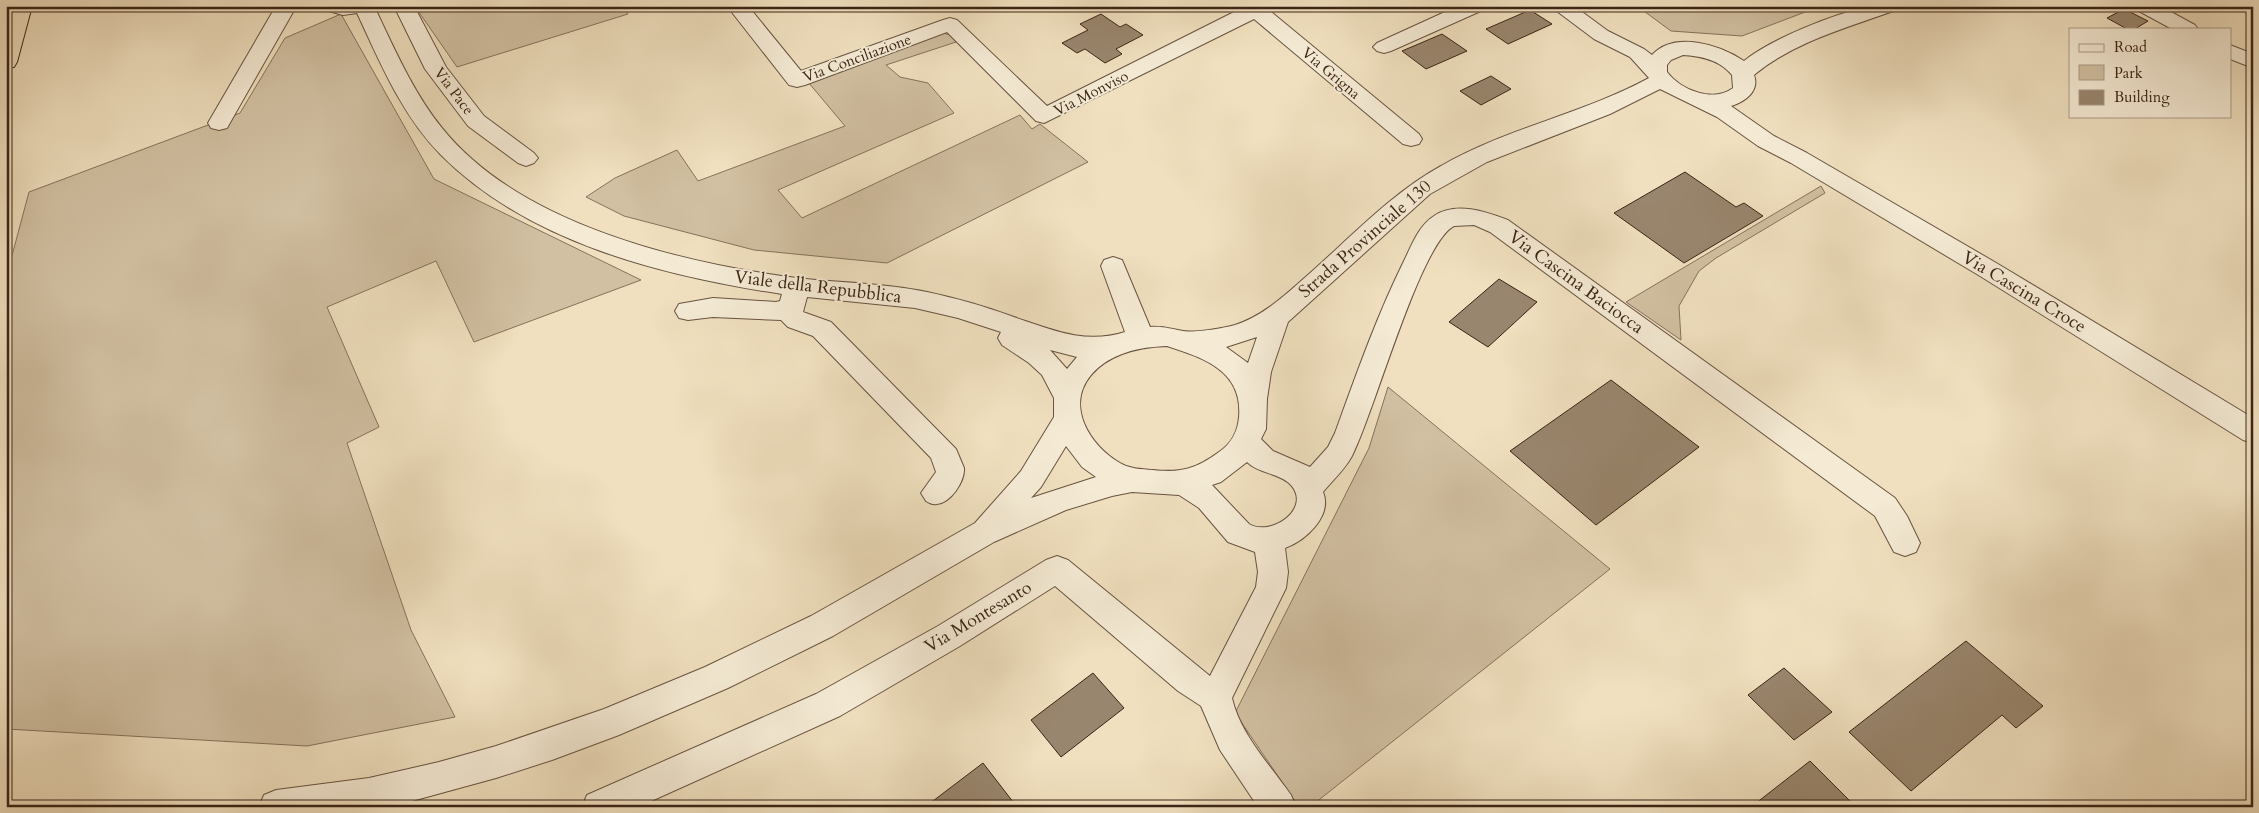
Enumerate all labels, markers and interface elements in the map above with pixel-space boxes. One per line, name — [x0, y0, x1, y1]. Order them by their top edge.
legend — [2069, 28, 2232, 118]
street label: Via Conciliazione — [800, 29, 914, 87]
text: Road — [2114, 37, 2147, 57]
street label: Via Grigna — [1297, 43, 1365, 104]
street label: Via Pace — [430, 63, 479, 119]
text: Park — [2114, 63, 2143, 83]
street label: Via Monviso — [1050, 66, 1132, 120]
text: Building — [2114, 87, 2170, 107]
street label: Strada Provinciale 130 — [1293, 174, 1437, 304]
street label: Via Cascina Baciocca — [1503, 224, 1649, 340]
street label: Via Cascina Croce — [1957, 245, 2091, 339]
street label: Viale della Repubblica — [733, 264, 903, 310]
street label: Via Montesanto — [920, 575, 1037, 659]

